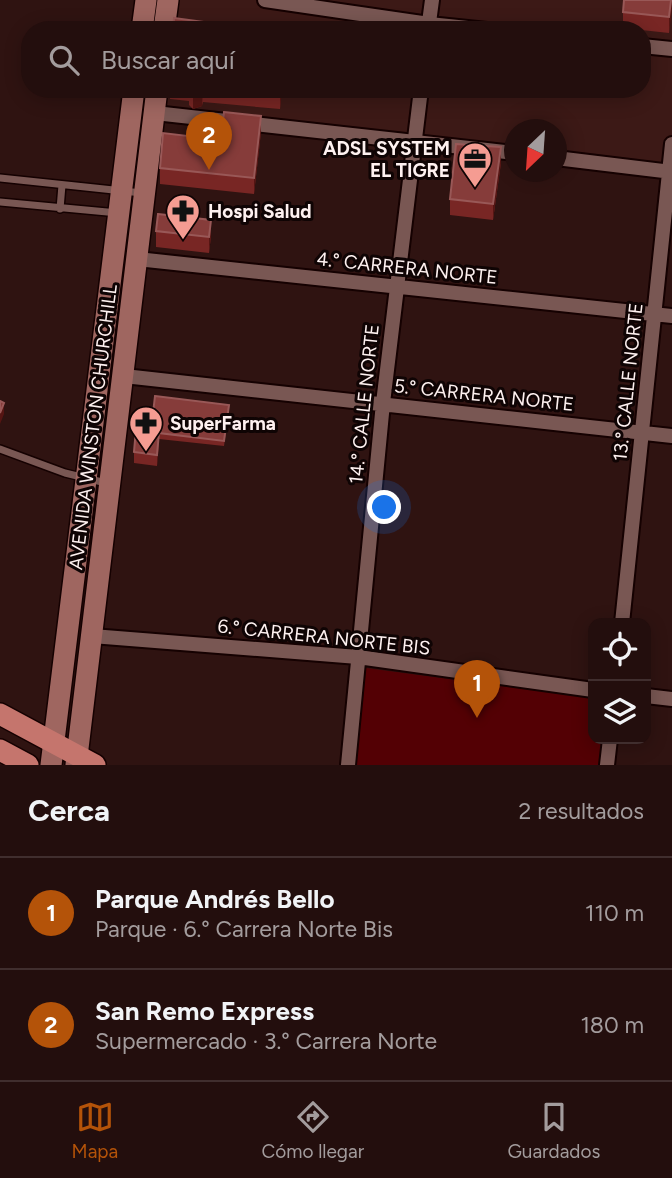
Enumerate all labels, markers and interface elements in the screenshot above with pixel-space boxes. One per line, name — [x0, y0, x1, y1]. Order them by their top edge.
search box — [21, 21, 651, 98]
icon: search — [45, 41, 83, 79]
text: Buscar aquí — [101, 44, 235, 76]
pin: 2 — [186, 112, 232, 170]
north arrow — [504, 119, 567, 182]
place label: ADSL SYSTEM EL TIGRE — [323, 137, 450, 182]
office icon: ADSL SYSTEM EL TIGRE — [456, 140, 494, 189]
pharmacy icon: Hospi Salud — [164, 192, 202, 241]
place label: Hospi Salud — [208, 200, 312, 223]
street label: 4.° CARRERA NORTE — [316, 247, 498, 289]
street label: AVENIDA WINSTON CHURCHILL — [64, 283, 122, 571]
street label: 13.° CALLE NORTE — [608, 302, 648, 462]
street label: 14.° CALLE NORTE — [344, 323, 384, 485]
street label: 5.° CARRERA NORTE — [393, 374, 575, 416]
pharmacy icon: SuperFarma — [127, 404, 165, 453]
place label: SuperFarma — [170, 412, 276, 435]
your location — [367, 490, 401, 524]
street label: 6.° CARRERA NORTE BIS — [217, 614, 431, 660]
map controls — [588, 618, 651, 744]
button: locate — [588, 618, 651, 681]
pin: 1 — [454, 660, 500, 718]
button: layers — [588, 681, 651, 744]
text: Cerca — [28, 792, 110, 829]
text: 2 resultados — [519, 797, 644, 825]
text: Parque Andrés Bello — [95, 883, 335, 915]
text: 1 — [46, 899, 56, 927]
text: 110 m — [585, 899, 644, 927]
text: Parque · 6.° Carrera Norte Bis — [95, 915, 393, 943]
text: San Remo Express — [95, 995, 314, 1027]
text: 2 — [44, 1011, 58, 1039]
text: 180 m — [580, 1011, 644, 1039]
text: Supermercado · 3.° Carrera Norte — [95, 1027, 437, 1055]
tab: Mapa — [72, 1098, 118, 1163]
tab: Cómo llegar — [262, 1098, 364, 1163]
tab: Guardados — [507, 1098, 600, 1163]

